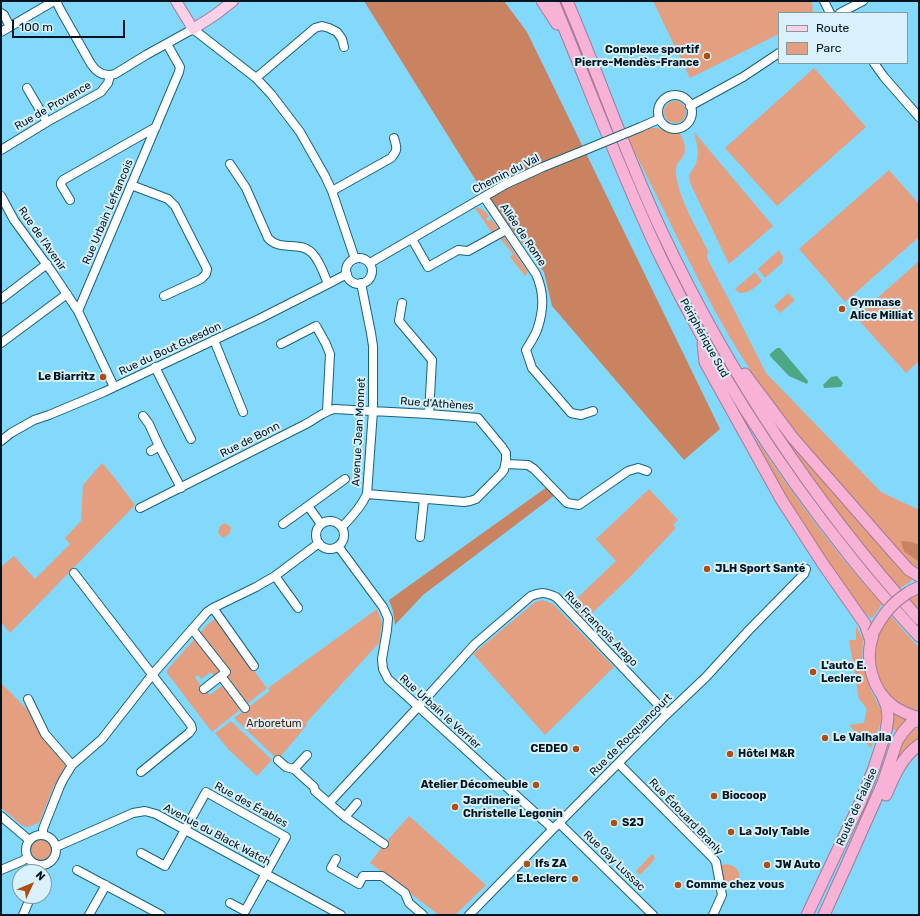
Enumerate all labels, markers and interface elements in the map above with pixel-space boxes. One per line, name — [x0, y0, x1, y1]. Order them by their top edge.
scale bar — [14, 12, 127, 38]
legend — [778, 12, 908, 64]
text: 100 m — [19, 20, 53, 34]
text: Route — [816, 21, 849, 35]
text: Parc — [816, 41, 841, 55]
place label: Complexe sportif Pierre-Mendès-France — [575, 43, 699, 69]
marker: Complexe sportif Pierre-Mendès-France — [702, 51, 712, 61]
street label: Rue de Provence — [12, 79, 94, 133]
street label: Chemin du Val — [470, 152, 542, 196]
street label: Rue Urbain Lefrancois — [80, 157, 136, 267]
street label: Allée de Rome — [497, 201, 549, 269]
street label: Rue de l'Avenir — [15, 204, 69, 274]
street label: Périphérique Sud — [677, 296, 731, 380]
place label: Gymnase Alice Milliat — [850, 296, 913, 322]
marker: Gymnase Alice Milliat — [837, 304, 847, 314]
street label: Rue du Bout Guesdon — [117, 320, 223, 378]
place label: Le Biarritz — [38, 370, 95, 384]
marker: Le Biarritz — [98, 372, 108, 382]
street label: Avenue Jean Monnet — [350, 377, 368, 487]
street label: Rue d'Athènes — [400, 395, 474, 413]
street label: Rue de Bonn — [218, 419, 282, 461]
place label: JLH Sport Santé — [715, 562, 805, 576]
marker: JLH Sport Santé — [702, 564, 712, 574]
street label: Rue François Arago — [562, 589, 640, 669]
place label: L'auto E. Leclerc — [821, 659, 867, 685]
marker: L'auto E. Leclerc — [808, 667, 818, 677]
street label: Rue Urbain le Verrier — [397, 672, 483, 752]
street label: Rue de Rocquancourt — [587, 691, 675, 779]
park label: Arboretum — [246, 717, 302, 731]
place label: Le Valhalla — [833, 731, 891, 745]
marker: Le Valhalla — [820, 733, 830, 743]
place label: CEDEO — [531, 742, 568, 756]
marker: CEDEO — [571, 744, 581, 754]
place label: Hôtel M&R — [738, 747, 795, 761]
marker: Hôtel M&R — [725, 749, 735, 759]
street label: Route de Falaise — [834, 766, 880, 848]
street label: Rue Édouard Branly — [646, 776, 726, 858]
place label: Atelier Décomeuble — [421, 778, 528, 792]
street label: Rue des Érables — [212, 779, 290, 831]
marker: Atelier Décomeuble — [531, 780, 541, 790]
place label: Biocoop — [722, 789, 766, 803]
marker: Biocoop — [709, 791, 719, 801]
place label: Jardinerie Christelle Legonin — [463, 794, 563, 820]
street label: Avenue du Black Watch — [161, 801, 273, 869]
marker: Jardinerie Christelle Legonin — [450, 802, 460, 812]
place label: S2J — [622, 816, 644, 830]
marker: S2J — [609, 818, 619, 828]
place label: La Joly Table — [739, 825, 810, 839]
marker: La Joly Table — [726, 827, 736, 837]
street label: Rue Gay Lussac — [580, 828, 648, 894]
place label: Ifs ZA — [535, 857, 567, 871]
place label: JW Auto — [775, 858, 821, 872]
marker: Ifs ZA — [522, 859, 532, 869]
marker: JW Auto — [762, 860, 772, 870]
north arrow — [12, 864, 52, 904]
text: N — [33, 869, 48, 883]
place label: E.Leclerc — [516, 872, 567, 886]
marker: E.Leclerc — [570, 874, 580, 884]
place label: Comme chez vous — [686, 878, 784, 892]
marker: Comme chez vous — [673, 880, 683, 890]

